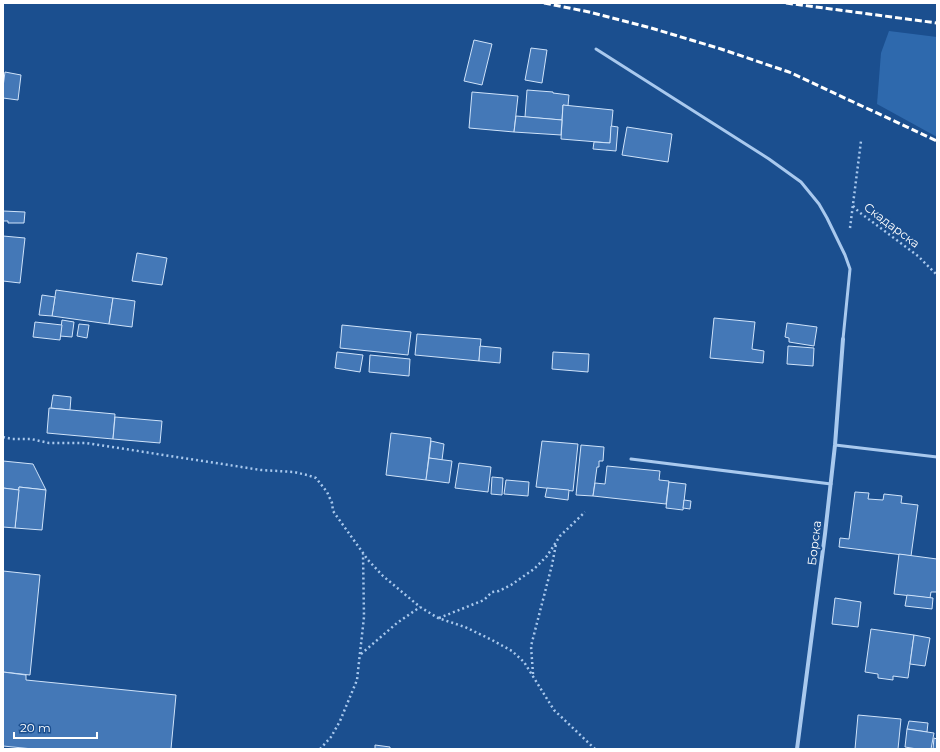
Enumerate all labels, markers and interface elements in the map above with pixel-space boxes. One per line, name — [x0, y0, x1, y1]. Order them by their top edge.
street label: Скадарска — [861, 199, 923, 251]
street label: Борска — [804, 520, 824, 566]
scale bar — [14, 714, 97, 740]
text: 20 m — [20, 720, 51, 735]

